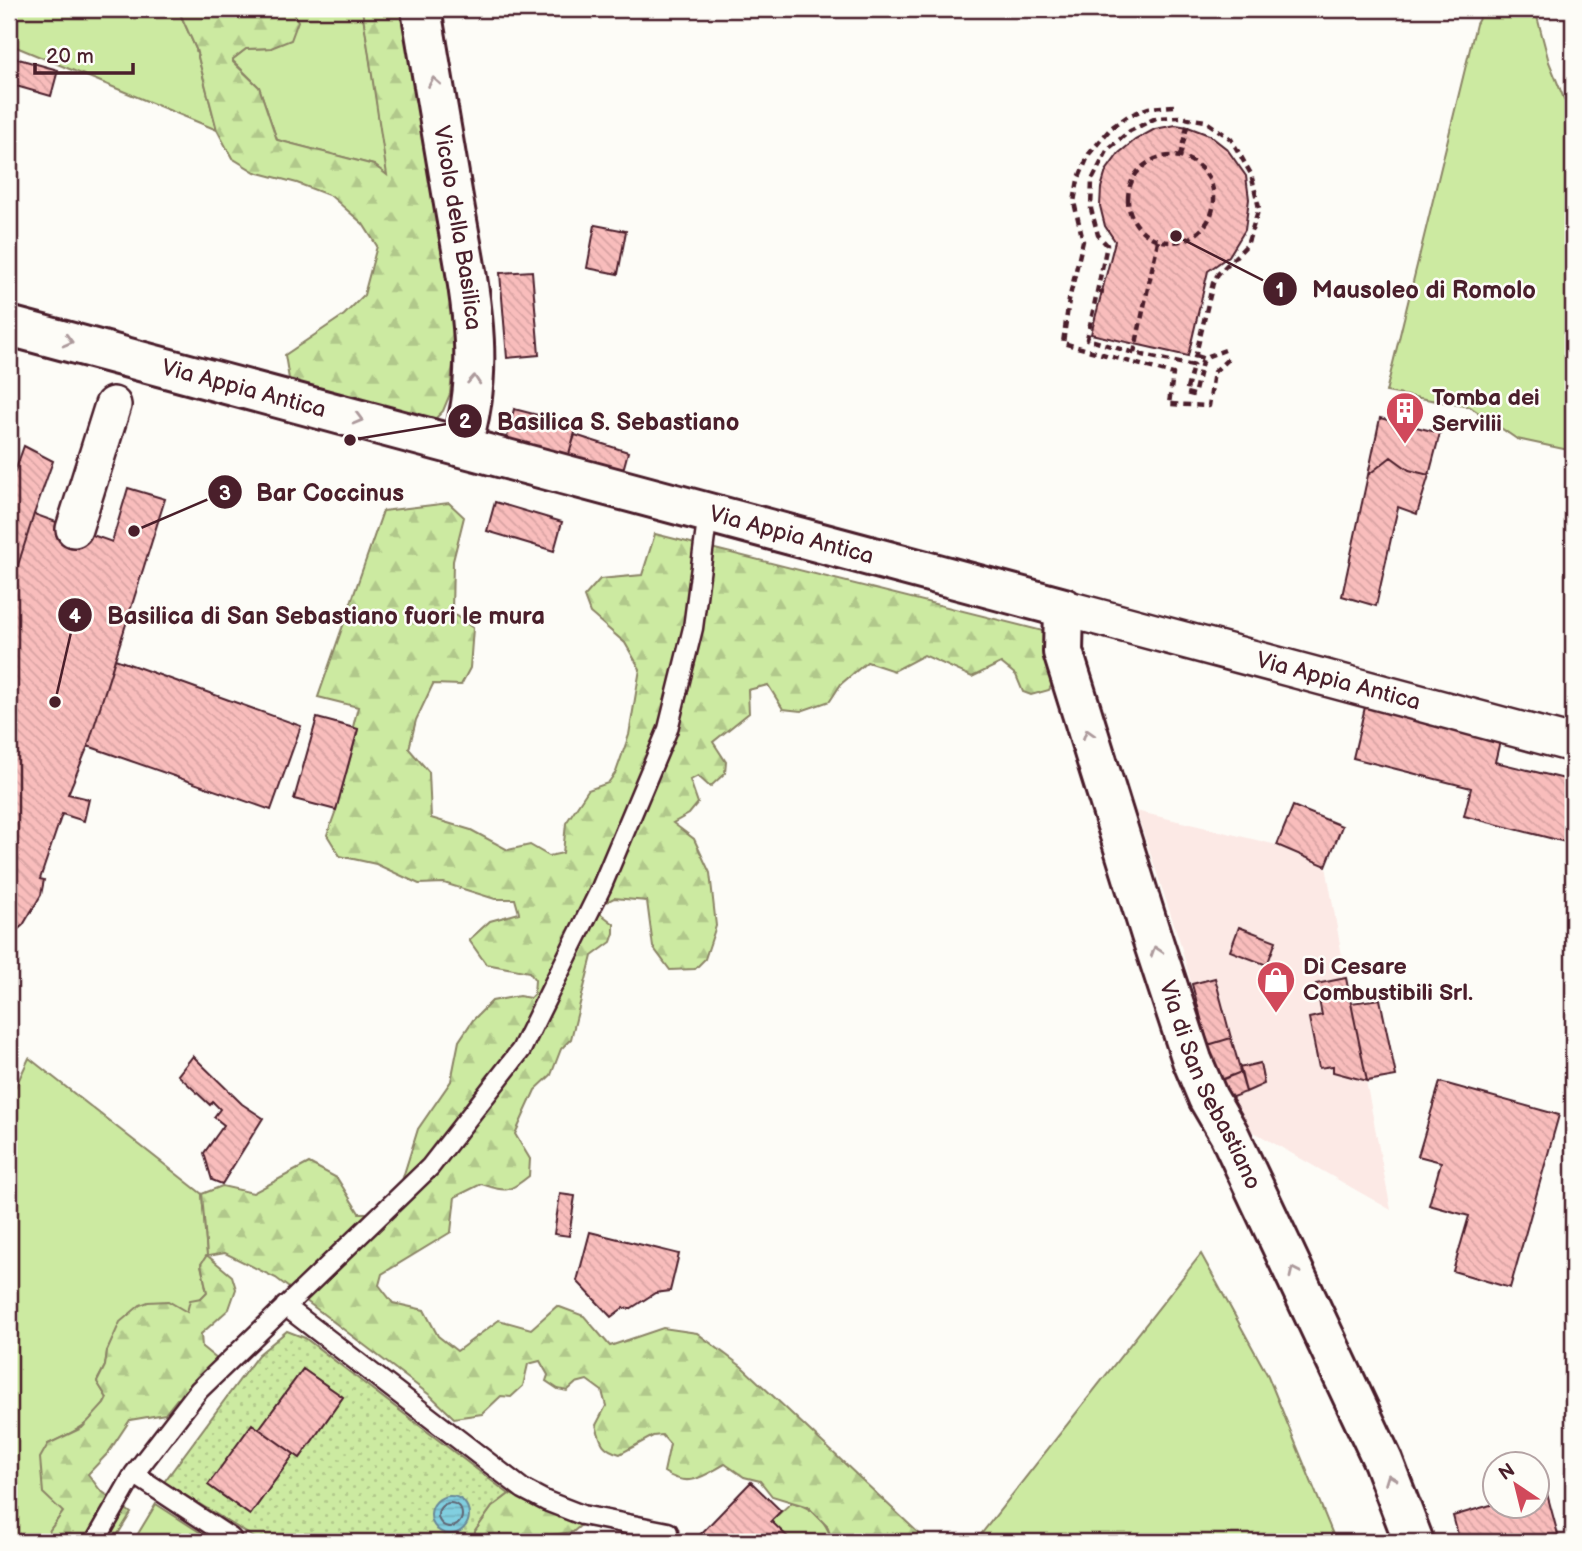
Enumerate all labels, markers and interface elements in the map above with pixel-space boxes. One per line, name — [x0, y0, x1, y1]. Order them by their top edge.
scale bar — [35, 32, 133, 76]
text: 20 m — [46, 44, 94, 69]
one-way arrow — [427, 76, 442, 88]
street label: Vicolo della Basilica — [427, 124, 487, 331]
callout: Mausoleo di Romolo — [1263, 267, 1550, 312]
text: Mausoleo di Romolo — [1312, 276, 1536, 305]
text: 1 — [1276, 278, 1284, 303]
one-way arrow — [62, 333, 74, 348]
street label: Via Appia Antica — [158, 353, 329, 424]
one-way arrow — [466, 374, 481, 385]
place label: Tomba dei Servilii — [1432, 384, 1540, 438]
building icon: Tomba dei Servilii — [1384, 390, 1426, 445]
callout: Basilica S. Sebastiano — [447, 399, 753, 444]
text: Basilica S. Sebastiano — [497, 408, 739, 437]
text: 2 — [459, 409, 472, 434]
one-way arrow — [352, 411, 364, 425]
callout: Bar Coccinus — [207, 470, 418, 515]
text: Bar Coccinus — [256, 479, 404, 508]
text: 3 — [219, 481, 231, 506]
street label: Via Appia Antica — [706, 500, 877, 571]
callout: Basilica di San Sebastiano fuori le mura — [57, 593, 559, 638]
text: Basilica di San Sebastiano fuori le mura — [107, 602, 545, 631]
text: 4 — [69, 604, 82, 629]
street label: Via Appia Antica — [1253, 646, 1424, 717]
one-way arrow — [1082, 728, 1096, 741]
one-way arrow — [1150, 946, 1164, 958]
place label: Di Cesare Combustibili Srl. — [1303, 953, 1473, 1007]
shop icon: Di Cesare Combustibili Srl. — [1255, 959, 1297, 1014]
street label: Via di San Sebastiano — [1153, 977, 1267, 1194]
one-way arrow — [1288, 1267, 1302, 1279]
north arrow — [1480, 1450, 1550, 1520]
text: N — [1495, 1459, 1520, 1486]
one-way arrow — [1384, 1473, 1398, 1485]

